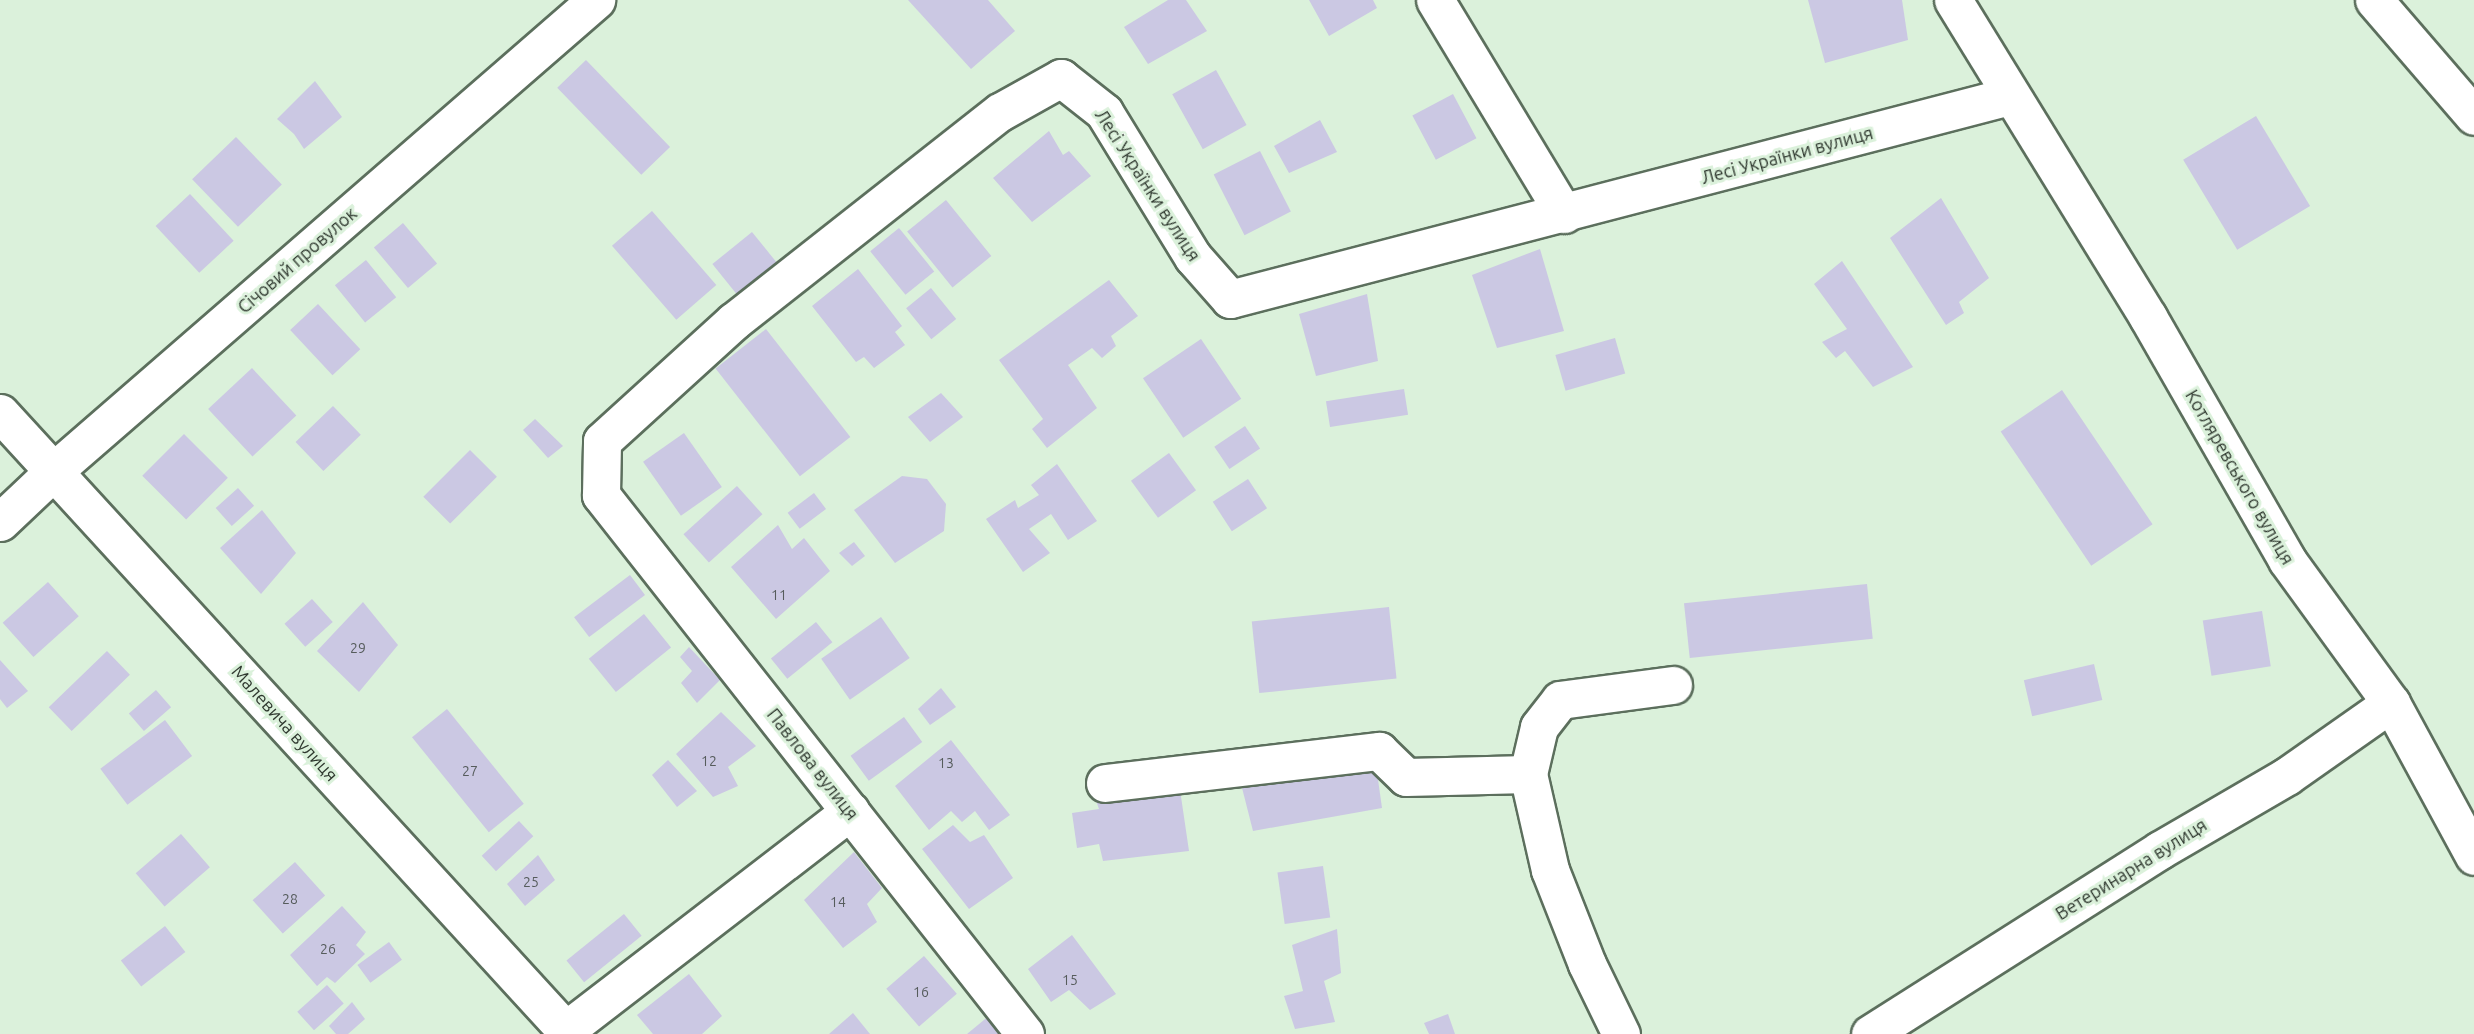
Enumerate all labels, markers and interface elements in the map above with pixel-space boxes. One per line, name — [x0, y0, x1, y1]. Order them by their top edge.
street label: Лесі Українки вулиця — [1091, 105, 1205, 265]
street label: Лесі Українки вулиця — [1699, 122, 1875, 188]
street label: Січовий провулок — [233, 202, 361, 318]
street label: Котляревського вулиця — [2181, 386, 2299, 568]
house number: 11 — [771, 587, 787, 603]
house number: 29 — [350, 640, 366, 656]
street label: Малевича вулиця — [227, 661, 343, 785]
street label: Павлова вулиця — [763, 704, 863, 824]
house number: 12 — [701, 753, 717, 769]
house number: 13 — [938, 755, 954, 771]
house number: 27 — [462, 763, 478, 779]
street label: Ветеринарна вулиця — [2051, 814, 2211, 924]
house number: 25 — [523, 874, 539, 890]
house number: 28 — [282, 891, 298, 907]
house number: 14 — [830, 894, 846, 910]
house number: 26 — [320, 941, 336, 957]
house number: 15 — [1062, 972, 1078, 988]
house number: 16 — [913, 984, 929, 1000]

